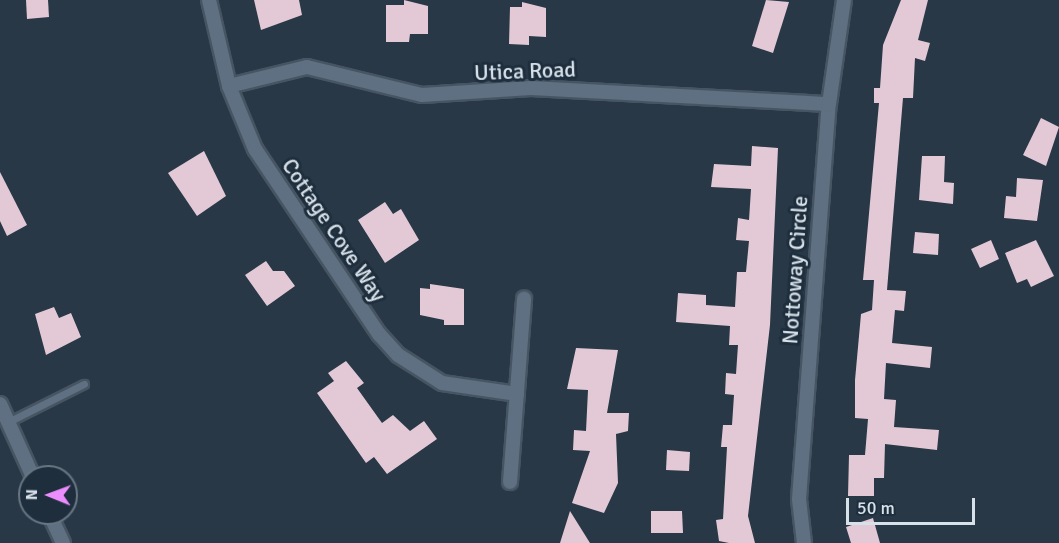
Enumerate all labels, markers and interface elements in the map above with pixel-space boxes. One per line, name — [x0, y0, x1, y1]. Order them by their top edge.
street label: Utica Road — [474, 56, 576, 86]
street label: Cottage Cove Way — [276, 153, 392, 307]
street label: Nottoway Circle — [777, 195, 813, 345]
north arrow — [18, 465, 78, 525]
scale bar — [849, 486, 978, 524]
text: N — [22, 489, 42, 500]
text: 50 m — [857, 497, 895, 519]

